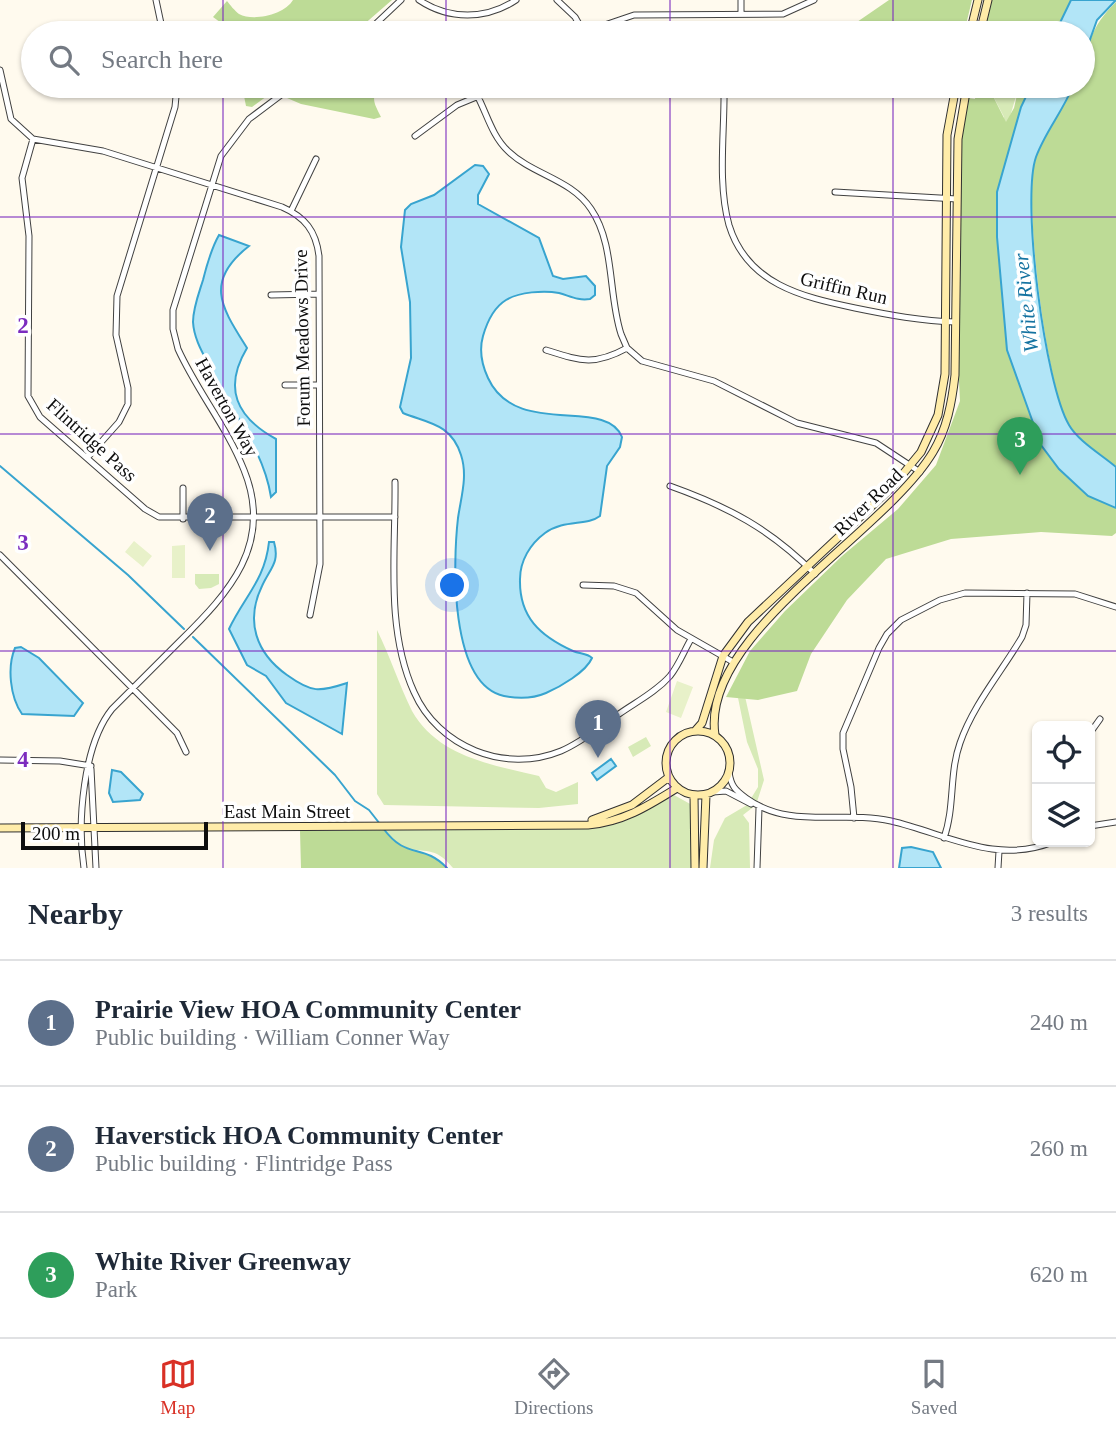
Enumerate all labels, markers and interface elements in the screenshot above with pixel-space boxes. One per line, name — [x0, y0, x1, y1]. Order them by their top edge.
search box — [21, 21, 1095, 98]
icon: search — [45, 41, 83, 79]
text: Search here — [101, 45, 223, 74]
street label: Forum Meadows Drive — [290, 249, 314, 427]
water label: White River — [1009, 251, 1043, 354]
street label: Griffin Run — [798, 268, 890, 308]
text: 2 — [17, 313, 29, 338]
street label: Haverton Way — [191, 354, 263, 460]
street label: Flintridge Pass — [43, 394, 141, 486]
pin: 3 — [997, 417, 1043, 475]
street label: River Road — [829, 464, 907, 540]
pin: 2 — [187, 493, 233, 551]
text: 3 — [17, 530, 29, 555]
your location — [435, 568, 469, 602]
pin: 1 — [575, 700, 621, 758]
map controls — [1032, 721, 1095, 847]
button: locate — [1032, 721, 1095, 784]
text: 4 — [17, 747, 29, 772]
button: layers — [1032, 784, 1095, 847]
street label: East Main Street — [224, 801, 351, 822]
scale bar — [21, 819, 208, 851]
text: 200 m — [32, 823, 80, 844]
text: Nearby — [28, 897, 123, 930]
text: 3 results — [1011, 901, 1088, 926]
text: Prairie View HOA Community Center — [95, 995, 521, 1024]
text: 1 — [45, 1010, 57, 1035]
text: 240 m — [1030, 1010, 1088, 1035]
text: Public building · William Conner Way — [95, 1025, 450, 1050]
text: Haverstick HOA Community Center — [95, 1121, 503, 1150]
text: 2 — [45, 1136, 57, 1161]
text: 260 m — [1030, 1136, 1088, 1161]
text: Public building · Flintridge Pass — [95, 1151, 393, 1176]
text: White River Greenway — [95, 1247, 351, 1276]
text: 3 — [45, 1262, 57, 1287]
text: 620 m — [1030, 1262, 1088, 1287]
text: Park — [95, 1277, 137, 1302]
tab: Map — [159, 1355, 197, 1419]
tab: Directions — [514, 1355, 593, 1419]
tab: Saved — [911, 1355, 957, 1419]

